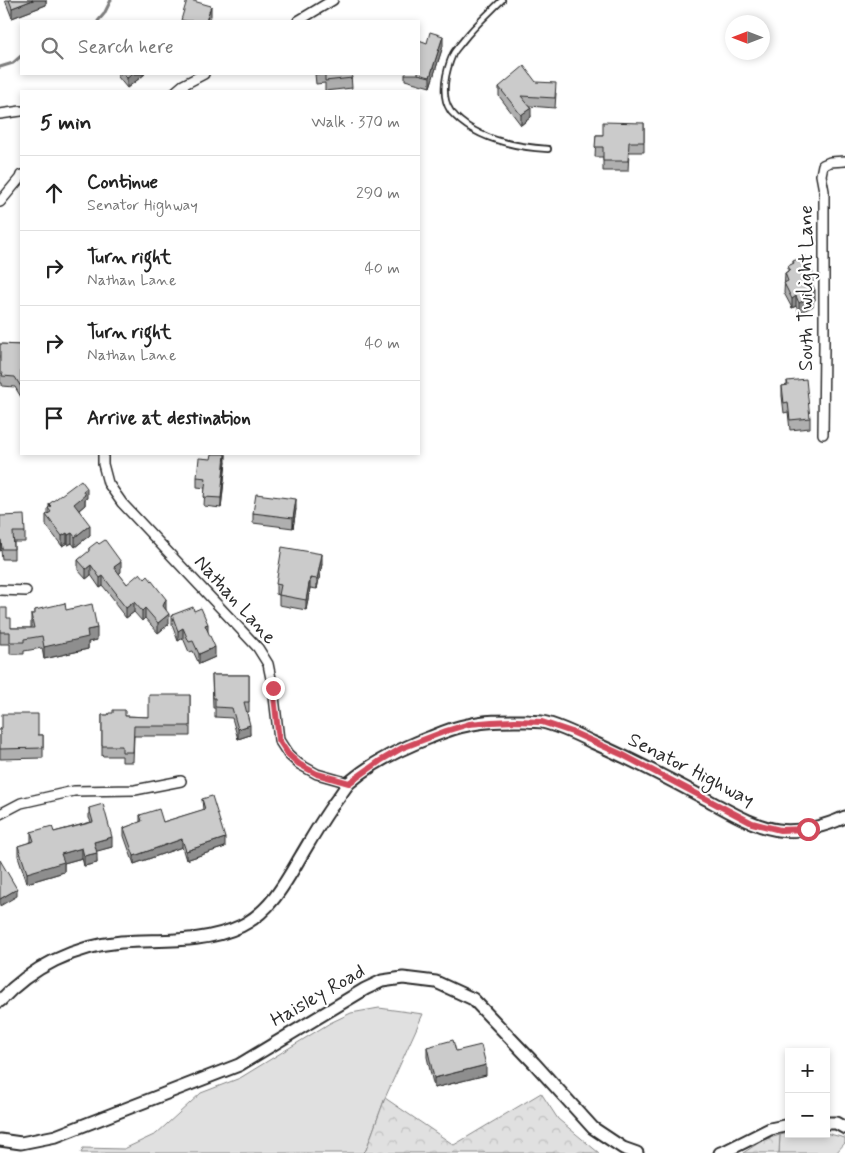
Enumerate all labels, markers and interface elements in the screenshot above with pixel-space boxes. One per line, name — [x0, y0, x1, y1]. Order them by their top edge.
north arrow — [725, 15, 770, 60]
search box — [20, 20, 420, 75]
icon: search — [38, 34, 66, 62]
text: Search here — [78, 35, 174, 60]
text: 5 min — [40, 109, 92, 137]
text: Walk · 370 m — [311, 112, 400, 133]
text: Continue — [87, 170, 158, 195]
icon: ahead — [40, 179, 68, 207]
text: 290 m — [356, 183, 400, 204]
text: Senator Highway — [87, 195, 198, 216]
street label: South Twilight Lane — [793, 205, 820, 371]
text: Turn right — [87, 245, 171, 270]
icon: right — [40, 254, 68, 282]
text: 40 m — [364, 258, 400, 279]
text: Nathan Lane — [87, 270, 176, 291]
text: Turn right — [87, 320, 171, 345]
icon: right — [40, 329, 68, 357]
text: 40 m — [364, 333, 400, 354]
text: Nathan Lane — [87, 345, 176, 366]
icon: arrive — [40, 404, 68, 432]
text: Arrive at destination — [87, 406, 251, 431]
street label: Nathan Lane — [188, 549, 282, 651]
route end — [262, 677, 285, 700]
street label: Senator Highway — [623, 727, 759, 814]
route start — [797, 818, 820, 841]
street label: Haisley Road — [266, 958, 370, 1034]
map controls — [785, 1048, 830, 1138]
button: + — [785, 1048, 830, 1093]
button: − — [785, 1093, 830, 1138]

